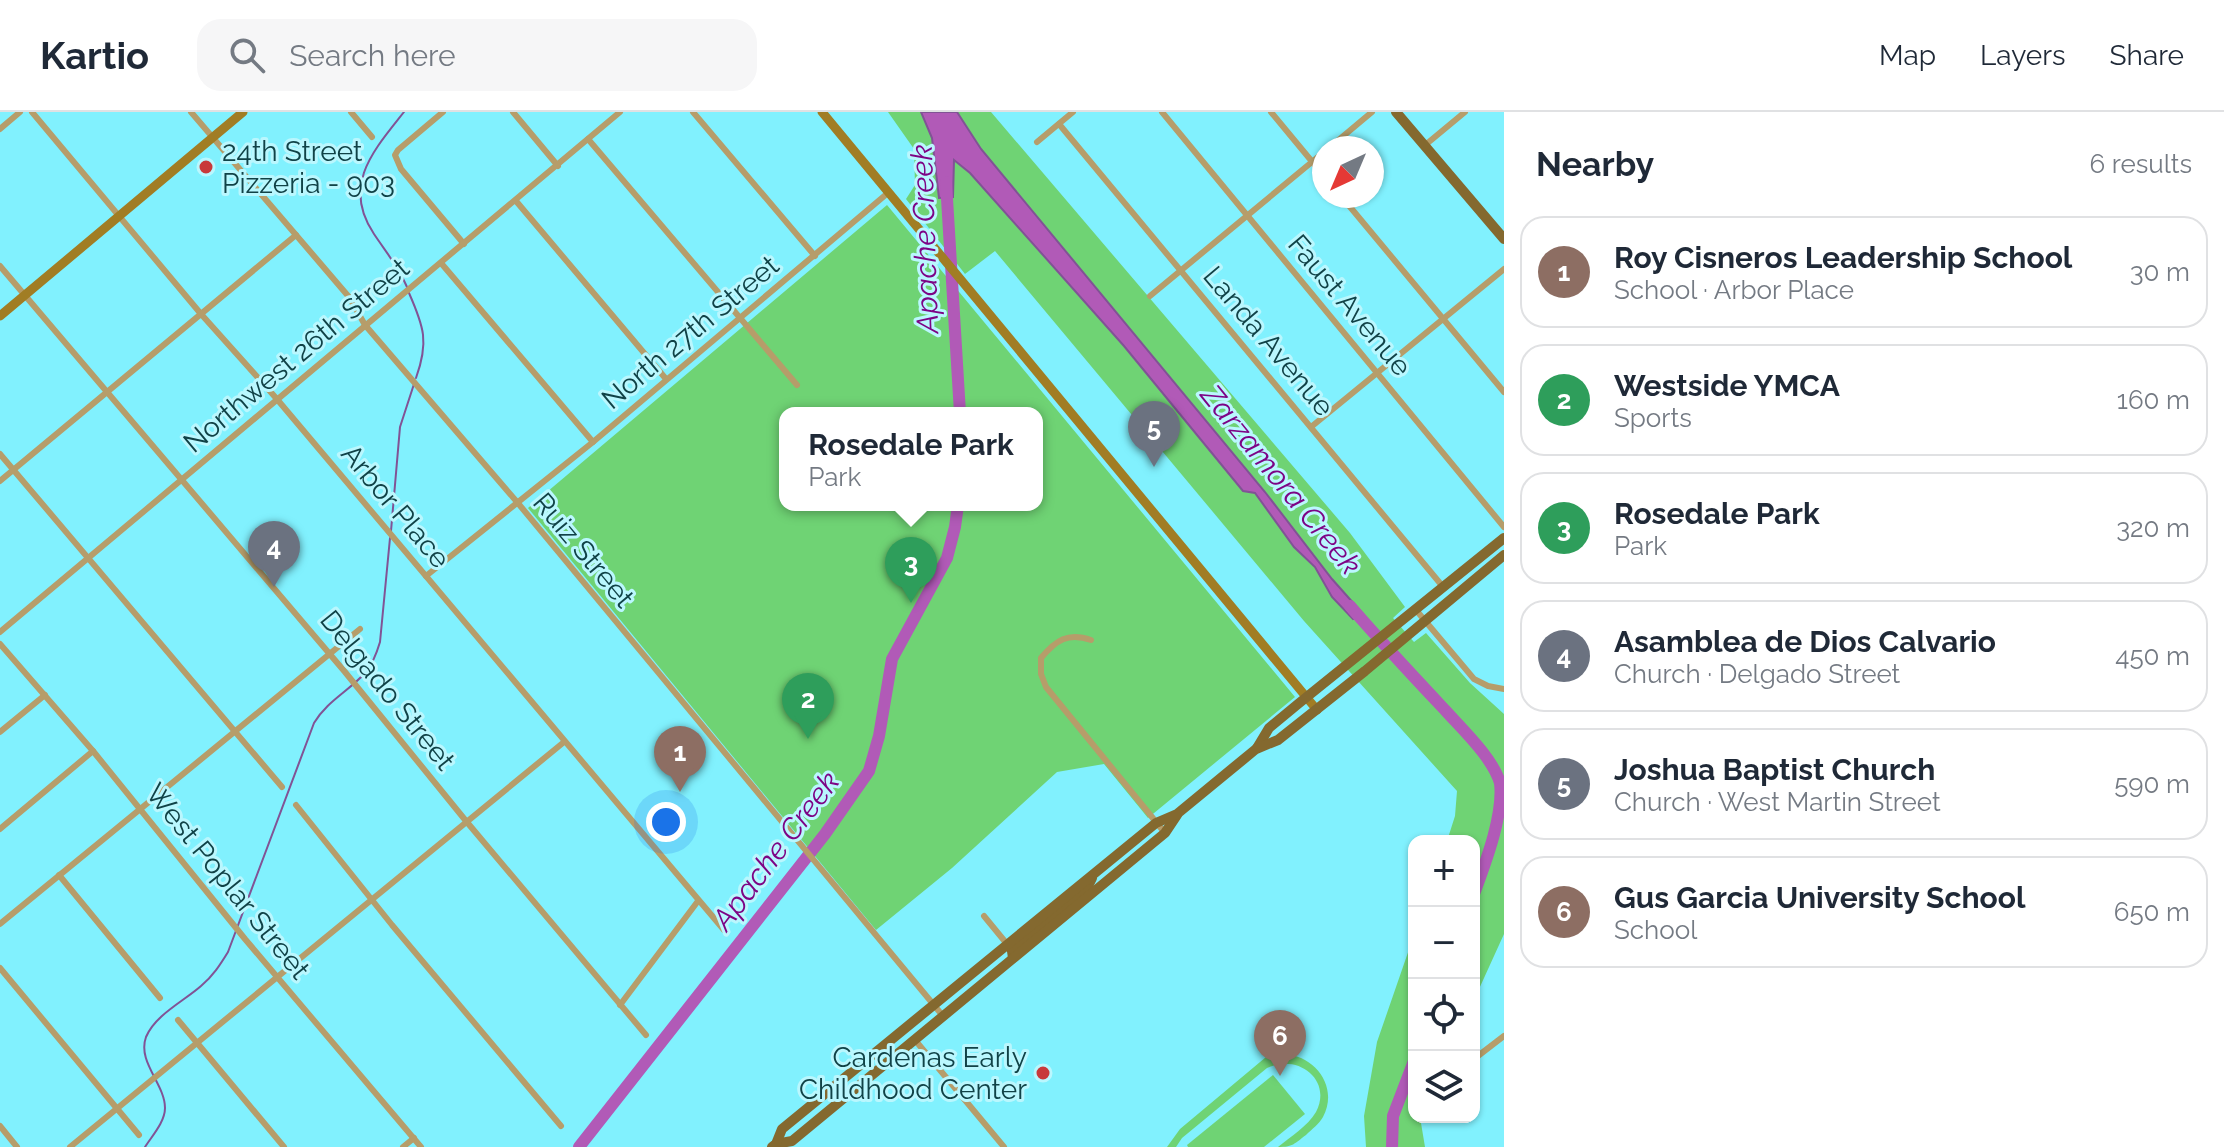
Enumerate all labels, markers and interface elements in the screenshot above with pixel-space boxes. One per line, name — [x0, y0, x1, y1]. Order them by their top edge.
search box — [197, 19, 757, 91]
text: Kartio — [40, 33, 149, 78]
icon: search — [225, 33, 269, 77]
text: Search here — [289, 38, 456, 73]
text: Map — [1879, 39, 1936, 72]
text: Layers — [1980, 39, 2066, 72]
text: Share — [2110, 39, 2184, 72]
place label: 24th Street Pizzeria - 903 — [222, 135, 395, 200]
north arrow — [1312, 136, 1384, 208]
water label: Apache Creek — [904, 144, 945, 336]
text: Nearby — [1536, 144, 1654, 184]
text: 6 results — [2089, 149, 2192, 179]
marker: 24th Street Pizzeria - 903 — [197, 158, 215, 176]
street label: Faust Avenue — [1281, 228, 1418, 383]
text: Roy Cisneros Leadership School — [1614, 240, 2072, 275]
street label: North 27th Street — [595, 248, 786, 416]
street label: Northwest 26th Street — [177, 251, 416, 459]
text: 1 — [1558, 257, 1570, 287]
text: 30 m — [2130, 257, 2190, 287]
street label: Landa Avenue — [1196, 260, 1341, 423]
text: School · Arbor Place — [1614, 275, 1854, 305]
text: Westside YMCA — [1614, 368, 1840, 403]
water label: Zarzamora Creek — [1193, 376, 1369, 582]
text: 2 — [1557, 385, 1571, 415]
text: 160 m — [2117, 385, 2190, 415]
pin: 5 — [1128, 401, 1180, 467]
text: Sports — [1614, 403, 1692, 433]
popup — [779, 407, 1043, 511]
text: Rosedale Park — [808, 427, 1014, 462]
street label: Arbor Place — [334, 438, 457, 575]
text: Park — [808, 462, 861, 492]
street label: Ruiz Street — [526, 486, 641, 615]
text: Rosedale Park — [1614, 496, 1820, 531]
text: 3 — [1557, 513, 1571, 543]
text: 320 m — [2116, 513, 2190, 543]
pin: 4 — [248, 521, 300, 587]
text: Park — [1614, 531, 1667, 561]
pin: 3 — [885, 537, 937, 603]
street label: Delgado Street — [313, 604, 462, 777]
text: Asamblea de Dios Calvario — [1614, 624, 1996, 659]
text: 4 — [1557, 641, 1571, 671]
text: 450 m — [2115, 641, 2190, 671]
text: Church · Delgado Street — [1614, 659, 1900, 689]
pin: 2 — [782, 673, 834, 739]
pin: 1 — [654, 726, 706, 792]
text: Joshua Baptist Church — [1614, 752, 1935, 787]
water label: Apache Creek — [704, 765, 846, 938]
text: 5 — [1557, 769, 1571, 799]
text: 590 m — [2114, 769, 2190, 799]
street label: West Poplar Street — [139, 777, 317, 986]
text: Church · West Martin Street — [1614, 787, 1941, 817]
your location — [646, 802, 686, 842]
map controls — [1408, 835, 1480, 1123]
button: + — [1408, 835, 1480, 907]
text: Gus Garcia University School — [1614, 880, 2025, 915]
text: 6 — [1556, 897, 1572, 927]
text: 650 m — [2114, 897, 2190, 927]
button: − — [1408, 907, 1480, 979]
text: School — [1614, 915, 1697, 945]
button: locate — [1408, 979, 1480, 1051]
pin: 6 — [1254, 1010, 1306, 1076]
place label: Cardenas Early Childhood Center — [799, 1041, 1027, 1106]
button: layers — [1408, 1051, 1480, 1123]
marker: Cardenas Early Childhood Center — [1034, 1064, 1052, 1082]

